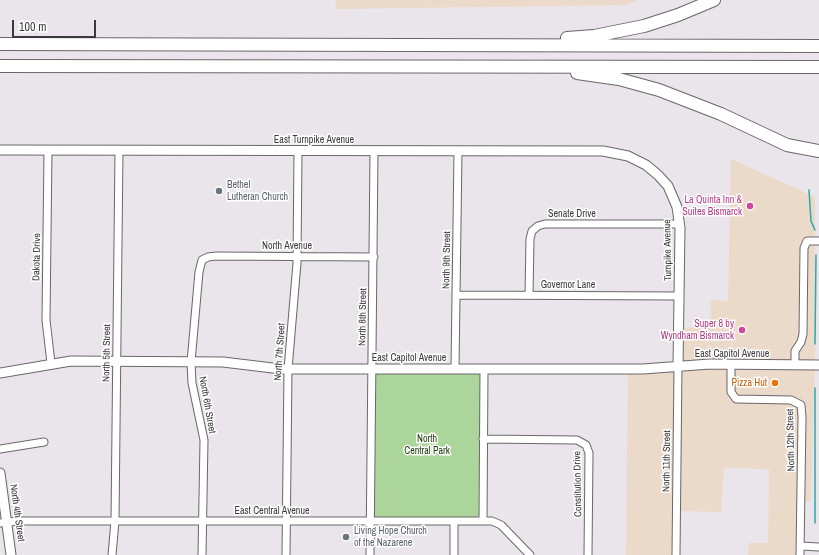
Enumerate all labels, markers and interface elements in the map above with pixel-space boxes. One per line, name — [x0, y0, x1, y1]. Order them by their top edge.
scale bar — [14, 12, 98, 38]
text: 100 m — [19, 19, 46, 35]
street label: East Turnpike Avenue — [274, 134, 354, 146]
place label: Bethel Lutheran Church — [227, 179, 288, 202]
marker: Bethel Lutheran Church — [214, 186, 224, 196]
place label: La Quinta Inn & Suites Bismarck — [682, 194, 742, 218]
marker: La Quinta Inn & Suites Bismarck — [745, 201, 755, 211]
street label: Senate Drive — [548, 208, 596, 220]
street label: Turnpike Avenue — [661, 219, 675, 281]
street label: North 9th Street — [440, 231, 454, 289]
street label: Dakota Drive — [31, 233, 43, 281]
street label: North Avenue — [262, 240, 312, 252]
street label: Governor Lane — [541, 279, 595, 291]
street label: North 8th Street — [356, 288, 370, 346]
place label: Super 8 by Wyndham Bismarck — [661, 318, 734, 342]
street label: North 7th Street — [272, 323, 288, 381]
street label: North 5th Street — [100, 324, 114, 382]
marker: Super 8 by Wyndham Bismarck — [737, 325, 747, 335]
street label: East Capitol Avenue — [695, 348, 769, 360]
street label: East Capitol Avenue — [372, 352, 446, 364]
street label: North 6th Street — [196, 375, 218, 435]
place label: Pizza Hut — [731, 377, 767, 389]
marker: Pizza Hut — [770, 378, 780, 388]
street label: North 12th Street — [784, 409, 798, 471]
street label: North 11th Street — [660, 430, 674, 492]
park label: North Central Park — [404, 433, 450, 456]
street label: Constitution Drive — [571, 451, 585, 517]
street label: North 4th Street — [7, 484, 27, 542]
street label: East Central Avenue — [234, 505, 310, 517]
place label: Living Hope Church of the Nazarene — [354, 525, 427, 548]
marker: Living Hope Church of the Nazarene — [341, 532, 351, 542]

